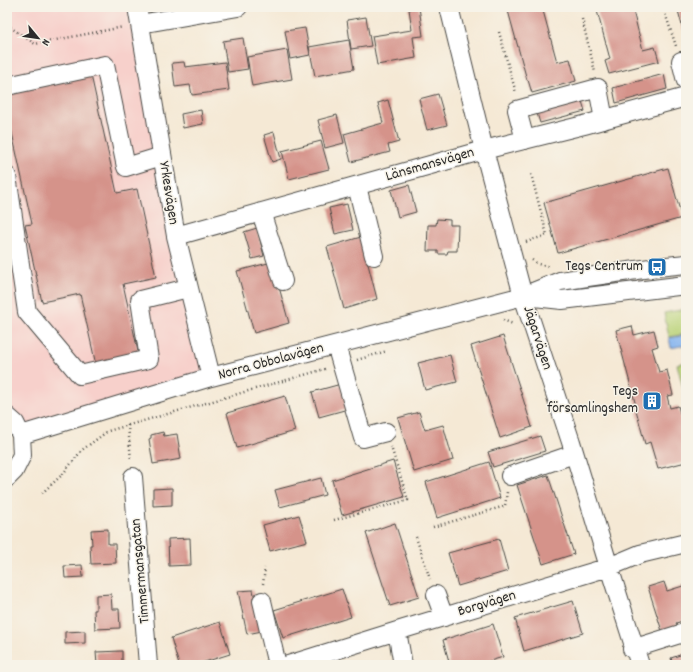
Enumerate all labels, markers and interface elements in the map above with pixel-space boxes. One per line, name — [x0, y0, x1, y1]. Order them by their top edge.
north arrow — [18, 18, 58, 58]
text: N — [36, 36, 53, 49]
street label: Länsmansvägen — [383, 142, 477, 188]
street label: Yrkesvägen — [152, 160, 184, 226]
place label: Tegs Centrum — [565, 256, 643, 278]
bus stop icon: Tegs Centrum — [646, 256, 668, 278]
street label: Jägarvägen — [516, 303, 558, 373]
street label: Norra Obbolavägen — [216, 337, 326, 387]
place label: Tegs församlingshem — [547, 381, 638, 420]
building icon: Tegs församlingshem — [641, 390, 663, 412]
street label: Timmermansgatan — [125, 518, 157, 624]
street label: Borgvägen — [455, 585, 519, 623]

